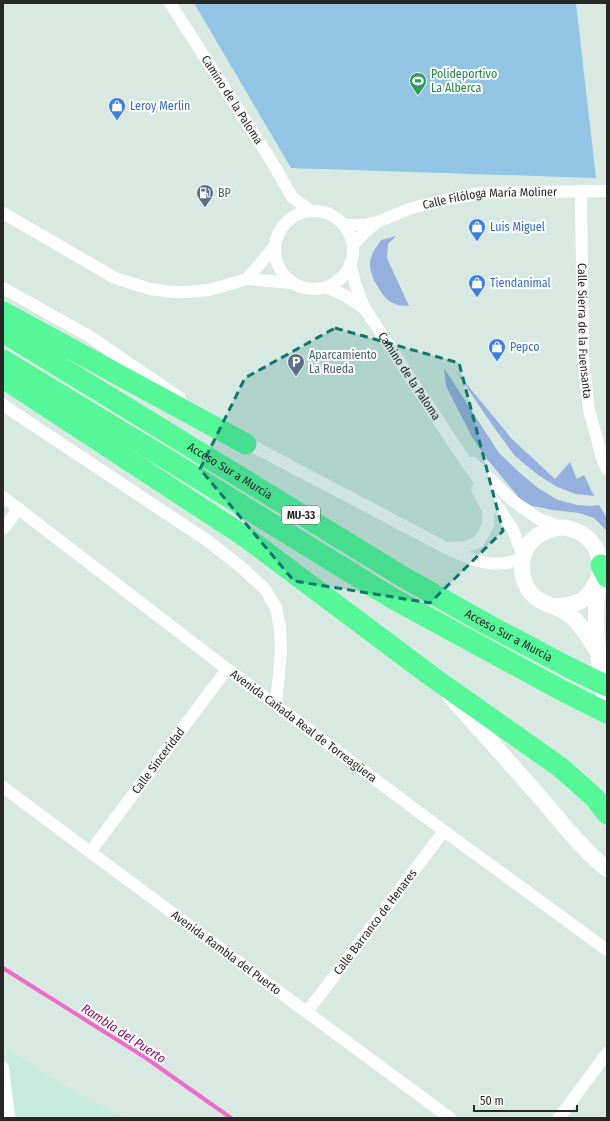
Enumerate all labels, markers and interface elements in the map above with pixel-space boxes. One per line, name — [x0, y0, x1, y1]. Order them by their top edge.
street label: Camino de la Paloma — [199, 53, 266, 147]
place label: Polideportivo La Alberca — [431, 67, 497, 95]
sports icon: Polideportivo La Alberca — [408, 71, 428, 96]
shop icon: Leroy Merlin — [107, 96, 127, 121]
place label: Leroy Merlin — [130, 99, 190, 113]
fuel station icon: BP — [195, 183, 215, 208]
street label: Calle Filóloga María Moliner — [421, 185, 558, 212]
place label: BP — [218, 186, 231, 200]
shop icon: Luis Miguel — [467, 217, 487, 242]
place label: Luis Miguel — [490, 220, 545, 234]
street label: Calle Sierra de la Fuensanta — [575, 263, 595, 400]
shop icon: Tiendanimal — [467, 273, 487, 298]
place label: Tiendanimal — [490, 276, 551, 290]
street label: Camino de la Paloma — [375, 330, 443, 423]
shop icon: Pepco — [487, 337, 507, 362]
place label: Pepco — [510, 340, 539, 354]
place label: Aparcamiento La Rueda — [309, 348, 377, 376]
parking icon: Aparcamiento La Rueda — [286, 352, 306, 377]
street label: Acceso Sur a Murcia — [185, 440, 275, 502]
road number: MU-33 — [282, 506, 320, 524]
street label: Acceso Sur a Murcia — [463, 606, 555, 665]
street label: Avenida Cañada Real de Torreagüera — [228, 667, 380, 785]
street label: Calle Sinceridad — [129, 725, 188, 797]
street label: Calle Barranco de Henares — [331, 866, 420, 978]
street label: Avenida Rambla del Puerto — [169, 908, 284, 998]
water label: Rambla del Puerto — [79, 1001, 169, 1066]
scale bar — [474, 1087, 577, 1113]
text: 50 m — [480, 1094, 504, 1108]

